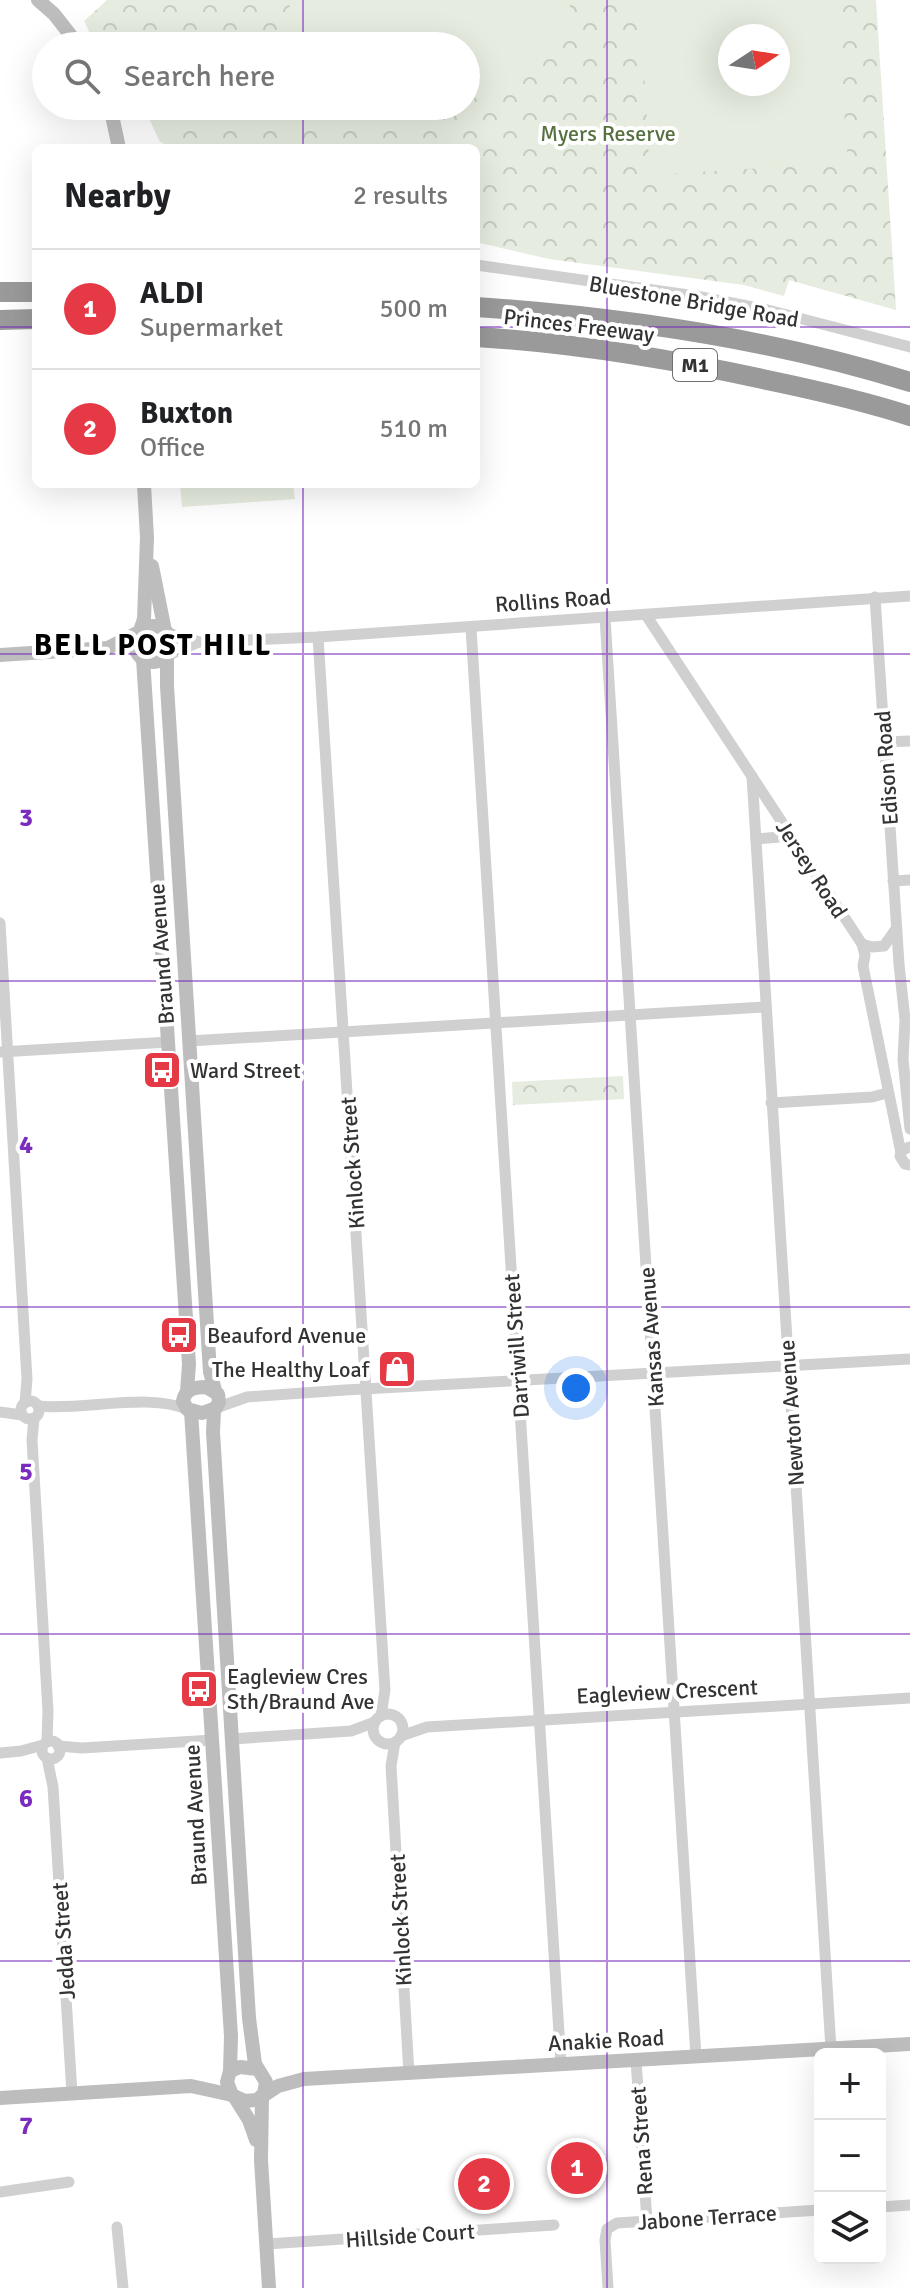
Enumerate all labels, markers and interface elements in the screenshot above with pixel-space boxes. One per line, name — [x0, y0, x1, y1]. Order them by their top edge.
north arrow — [718, 24, 790, 96]
search box — [32, 32, 480, 120]
icon: search — [60, 54, 104, 98]
text: Search here — [124, 58, 275, 95]
park label: Myers Reserve — [540, 120, 676, 147]
text: Nearby — [64, 175, 171, 217]
text: 2 results — [353, 180, 448, 212]
street label: Bluestone Bridge Road — [587, 270, 801, 333]
text: ALDI — [140, 275, 204, 312]
text: 1 — [83, 293, 97, 325]
text: 500 m — [379, 293, 448, 325]
street label: Princes Freeway — [502, 303, 656, 348]
text: Supermarket — [140, 312, 283, 344]
road number: M1 — [673, 349, 717, 381]
text: Buxton — [140, 395, 233, 432]
text: 2 — [83, 413, 97, 445]
text: 510 m — [379, 413, 448, 445]
text: Office — [140, 432, 205, 464]
street label: Rollins Road — [494, 583, 612, 618]
district label: BELL POST HILL — [34, 627, 272, 664]
street label: Edison Road — [869, 710, 904, 826]
text: 3 — [19, 802, 33, 834]
street label: Jersey Road — [770, 815, 853, 923]
street label: Braund Avenue — [143, 882, 180, 1025]
bus stop icon: Ward Street — [141, 1049, 183, 1091]
place label: Ward Street — [190, 1057, 301, 1084]
street label: Kinlock Street — [334, 1096, 371, 1230]
text: 4 — [19, 1129, 33, 1161]
street label: Kansas Avenue — [633, 1266, 670, 1408]
street label: Darriwill Street — [498, 1273, 535, 1419]
bus stop icon: Beauford Avenue — [158, 1314, 200, 1356]
place label: Beauford Avenue — [207, 1322, 366, 1349]
street label: Newton Avenue — [773, 1339, 810, 1487]
shop icon: The Healthy Loaf — [376, 1348, 418, 1390]
place label: The Healthy Loaf — [212, 1356, 371, 1383]
your location — [556, 1368, 596, 1408]
text: 5 — [19, 1456, 33, 1488]
place label: Eagleview Cres Sth/Braund Ave — [227, 1663, 375, 1715]
bus stop icon: Eagleview Cres Sth/Braund Ave — [178, 1668, 220, 1710]
street label: Eagleview Crescent — [576, 1673, 759, 1710]
street label: Braund Avenue — [178, 1744, 213, 1886]
text: 6 — [19, 1783, 33, 1815]
street label: Kinlock Street — [384, 1853, 417, 1987]
street label: Jedda Street — [46, 1881, 81, 2001]
street label: Anakie Road — [547, 2024, 665, 2057]
map controls — [814, 2048, 886, 2264]
button: + — [814, 2048, 886, 2120]
street label: Rena Street — [624, 2085, 659, 2196]
text: 7 — [19, 2110, 33, 2142]
button: − — [814, 2120, 886, 2192]
pin: 1 — [551, 2138, 603, 2198]
pin: 2 — [458, 2154, 510, 2214]
button: layers — [814, 2192, 886, 2264]
street label: Jabone Terrace — [636, 2199, 778, 2236]
street label: Hillside Court — [345, 2217, 476, 2253]

